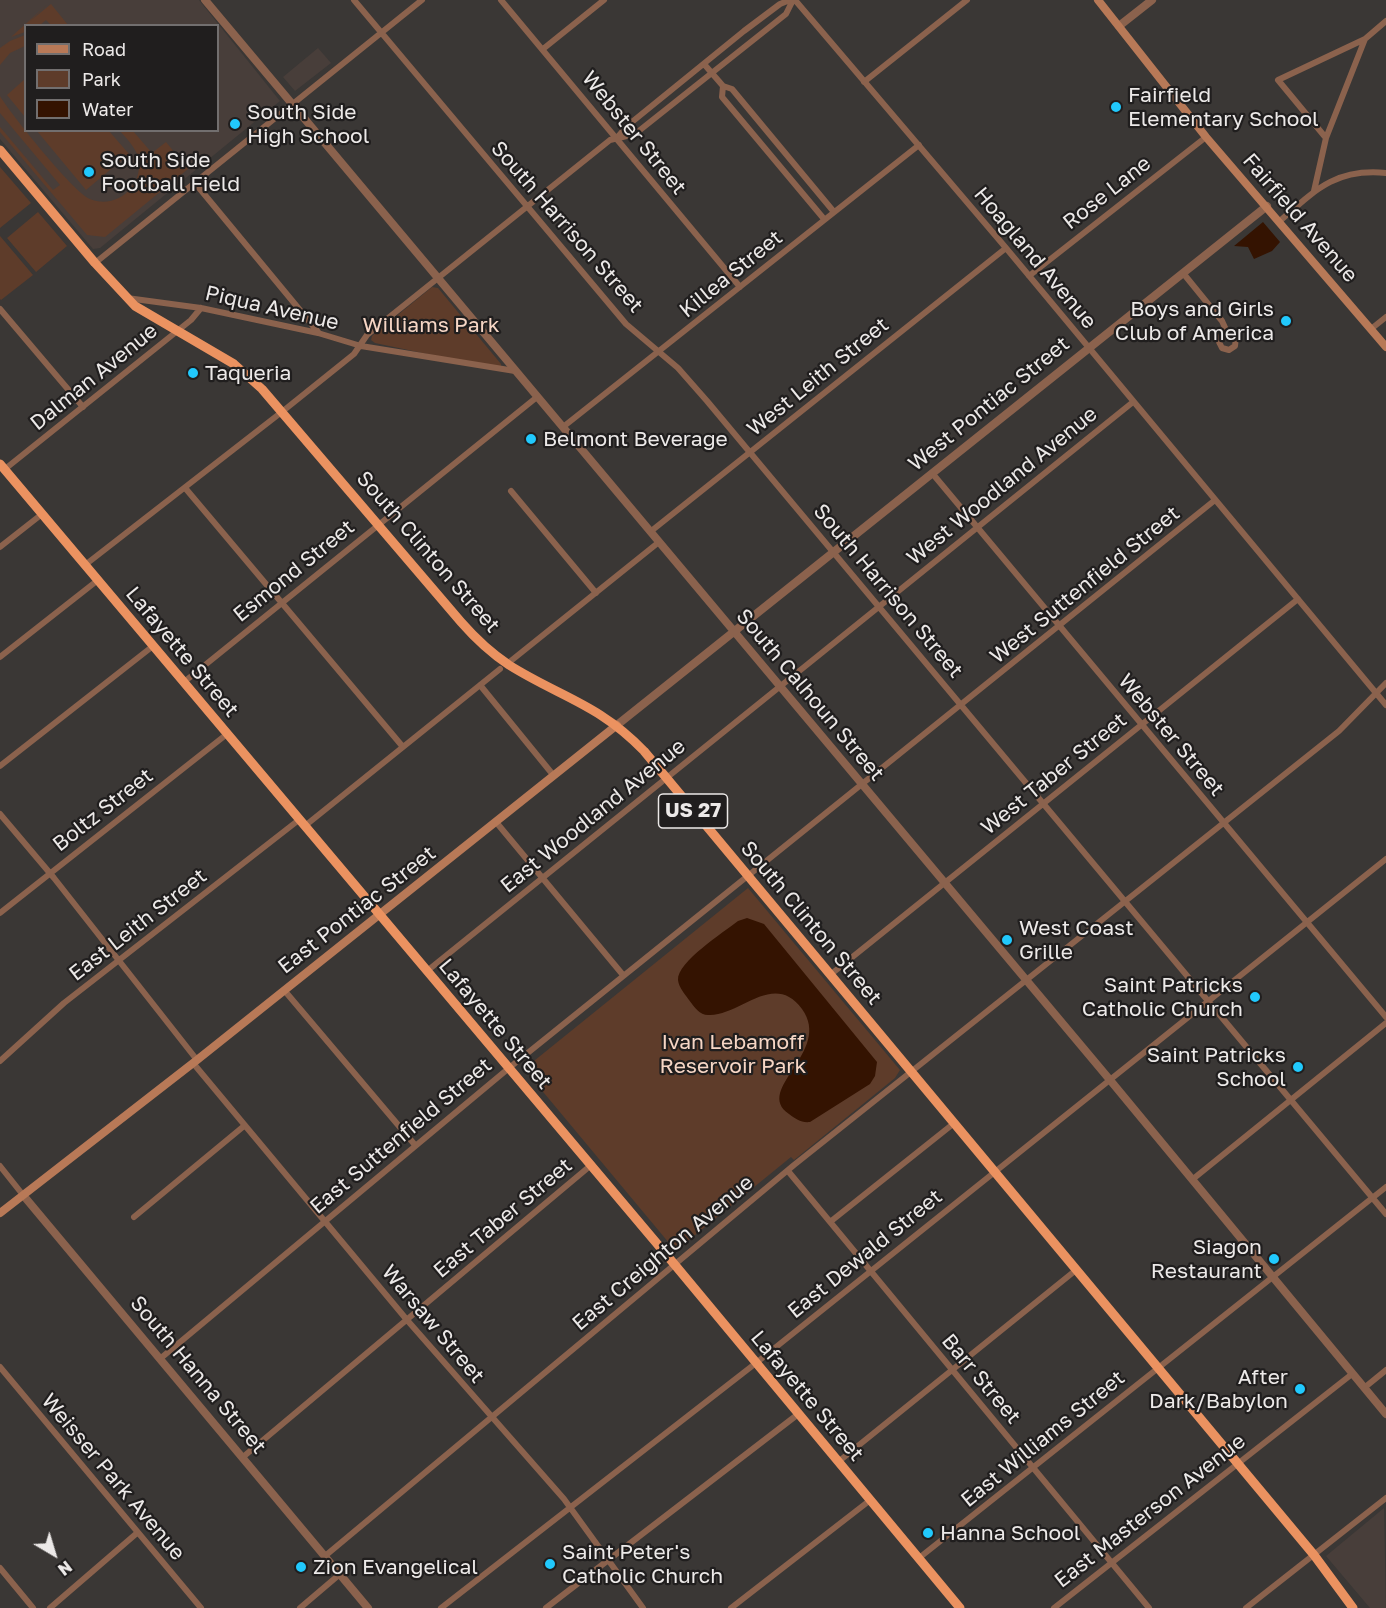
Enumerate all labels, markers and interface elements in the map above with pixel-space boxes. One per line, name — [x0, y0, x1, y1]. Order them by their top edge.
legend — [24, 24, 219, 132]
text: Road — [82, 38, 126, 60]
street label: Webster Street — [576, 66, 692, 200]
text: Park — [82, 68, 121, 90]
place label: Fairfield Elementary School — [1128, 82, 1319, 132]
text: Water — [82, 98, 133, 120]
place label: South Side High School — [247, 99, 369, 149]
marker: Fairfield Elementary School — [1109, 100, 1123, 114]
marker: South Side High School — [228, 117, 242, 131]
street label: South Harrison Street — [486, 136, 648, 318]
place label: South Side Football Field — [101, 147, 240, 197]
street label: Fairfield Avenue — [1237, 148, 1363, 288]
street label: Rose Lane — [1058, 151, 1156, 235]
marker: South Side Football Field — [82, 165, 96, 179]
street label: Hoagland Avenue — [968, 182, 1102, 334]
street label: Killea Street — [675, 225, 787, 323]
street label: Piqua Avenue — [203, 280, 341, 336]
place label: Boys and Girls Club of America — [1115, 296, 1274, 346]
park label: Williams Park — [362, 312, 500, 338]
street label: West Leith Street — [742, 312, 894, 442]
marker: Boys and Girls Club of America — [1279, 314, 1293, 328]
street label: Dalman Avenue — [25, 318, 163, 436]
street label: West Pontiac Street — [903, 331, 1075, 477]
place label: Taqueria — [205, 360, 291, 386]
marker: Taqueria — [186, 366, 200, 380]
street label: West Woodland Avenue — [902, 401, 1102, 571]
place label: Belmont Beverage — [543, 426, 728, 452]
marker: Belmont Beverage — [524, 432, 538, 446]
street label: South Clinton Street — [351, 466, 505, 638]
street label: South Harrison Street — [808, 499, 968, 683]
street label: West Suttenfield Street — [985, 501, 1185, 669]
street label: Esmond Street — [228, 515, 360, 627]
street label: Lafayette Street — [120, 582, 244, 722]
street label: South Calhoun Street — [731, 604, 889, 786]
street label: Webster Street — [1113, 669, 1229, 801]
street label: West Taber Street — [976, 708, 1132, 840]
street label: East Woodland Avenue — [496, 734, 690, 898]
street label: Boltz Street — [48, 763, 158, 857]
road number: US 27 — [658, 794, 728, 828]
street label: South Clinton Street — [735, 836, 887, 1010]
street label: East Pontiac Street — [273, 841, 441, 979]
street label: East Leith Street — [64, 863, 212, 987]
place label: West Coast Grille — [1019, 915, 1134, 965]
marker: West Coast Grille — [1000, 933, 1014, 947]
street label: Lafayette Street — [433, 954, 557, 1094]
place label: Saint Patricks Catholic Church — [1082, 972, 1243, 1022]
marker: Saint Patricks Catholic Church — [1248, 990, 1262, 1004]
park label: Ivan Lebamoff Reservoir Park — [660, 1029, 806, 1079]
place label: Saint Patricks School — [1147, 1042, 1286, 1092]
street label: East Suttenfield Street — [305, 1053, 497, 1219]
marker: Saint Patricks School — [1291, 1060, 1305, 1074]
street label: East Taber Street — [429, 1153, 577, 1283]
street label: East Creighton Avenue — [567, 1170, 759, 1336]
street label: East Dewald Street — [783, 1184, 947, 1324]
place label: Siagon Restaurant — [1151, 1234, 1262, 1284]
marker: Siagon Restaurant — [1267, 1252, 1281, 1266]
street label: Warsaw Street — [376, 1260, 490, 1388]
street label: South Hanna Street — [125, 1291, 271, 1459]
street label: Lafayette Street — [745, 1326, 869, 1466]
street label: Barr Street — [936, 1329, 1026, 1429]
place label: After Dark/Babylon — [1149, 1364, 1288, 1414]
street label: East Williams Street — [956, 1365, 1130, 1513]
marker: After Dark/Babylon — [1293, 1382, 1307, 1396]
street label: Weisser Park Avenue — [36, 1389, 190, 1565]
street label: East Masterson Avenue — [1050, 1429, 1250, 1593]
place label: Hanna School — [940, 1520, 1080, 1546]
north arrow — [24, 1524, 84, 1584]
marker: Hanna School — [921, 1526, 935, 1540]
place label: Saint Peter's Catholic Church — [562, 1539, 723, 1589]
place label: Zion Evangelical — [313, 1554, 478, 1580]
text: N — [54, 1557, 76, 1580]
marker: Saint Peter's Catholic Church — [543, 1557, 557, 1571]
marker: Zion Evangelical — [294, 1560, 308, 1574]

